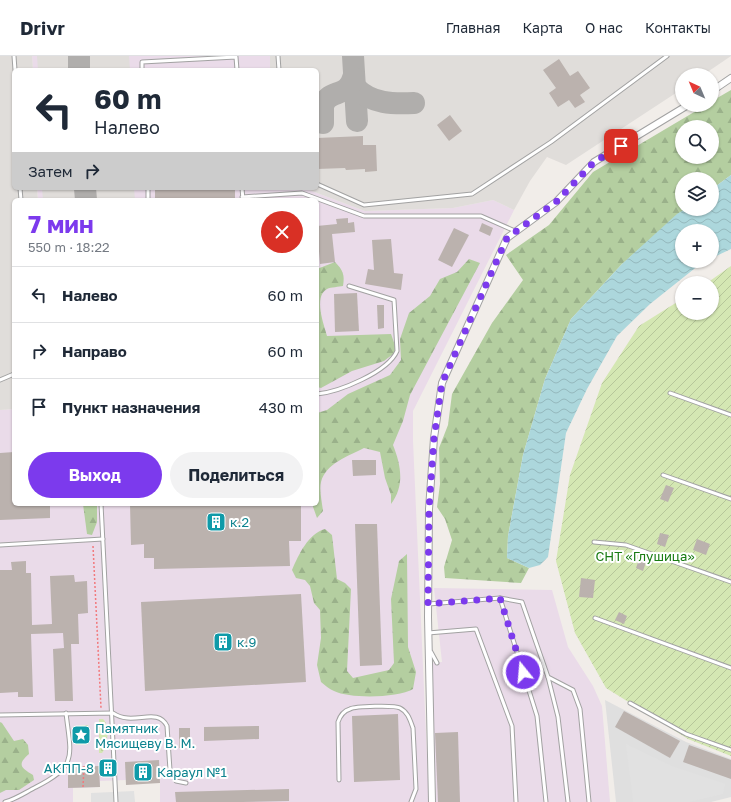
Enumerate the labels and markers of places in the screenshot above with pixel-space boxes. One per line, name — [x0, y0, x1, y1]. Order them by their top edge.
pin — [604, 129, 638, 163]
building icon: к.2 — [205, 511, 227, 533]
place label: к.2 — [230, 514, 249, 530]
building icon: к.9 — [212, 631, 234, 653]
place label: к.9 — [237, 634, 257, 650]
place label: Памятник Мясищеву В. М. — [95, 720, 196, 751]
place icon: Памятник Мясищеву В. М. — [70, 724, 92, 746]
building icon: АКПП-8 — [97, 757, 119, 779]
place label: АКПП-8 — [44, 760, 94, 776]
building icon: Караул №1 — [132, 761, 154, 783]
place label: Караул №1 — [157, 764, 227, 780]

